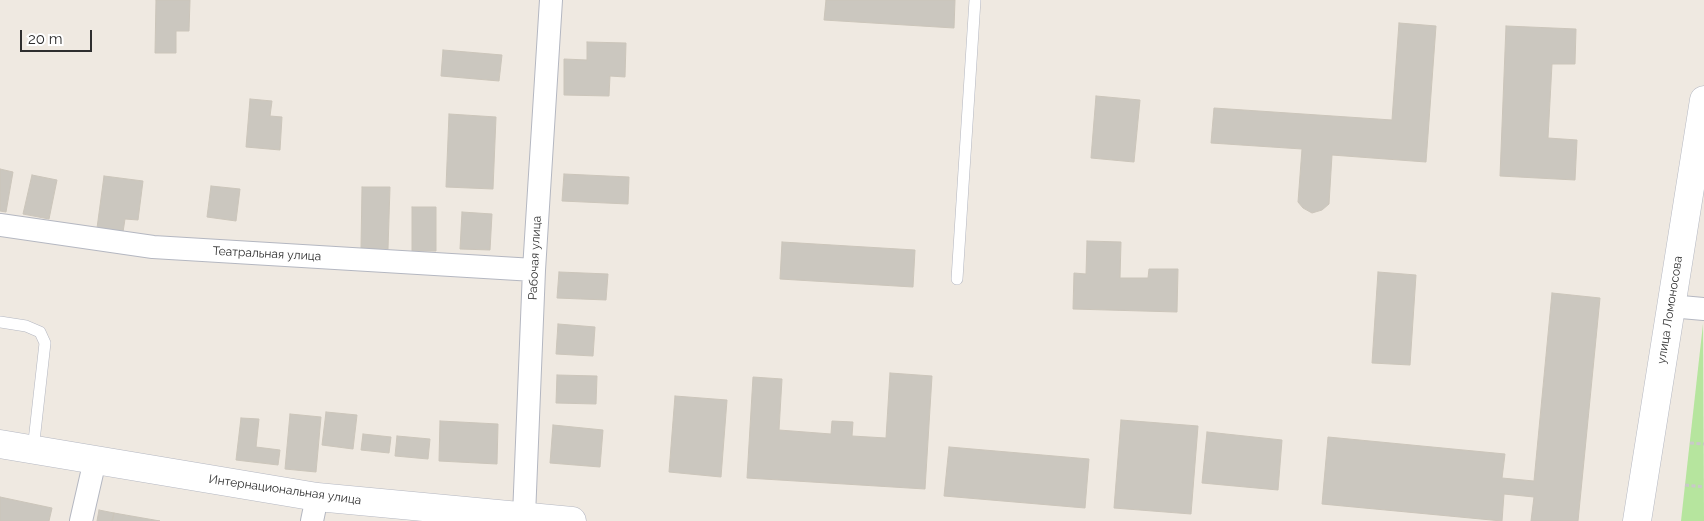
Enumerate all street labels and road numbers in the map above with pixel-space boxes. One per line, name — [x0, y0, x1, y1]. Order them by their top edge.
street label: Рабочая улица — [526, 216, 544, 300]
street label: Театральная улица — [212, 244, 322, 264]
street label: улица Ломоносова — [1654, 255, 1686, 365]
street label: Интернациональная улица — [208, 472, 362, 508]

